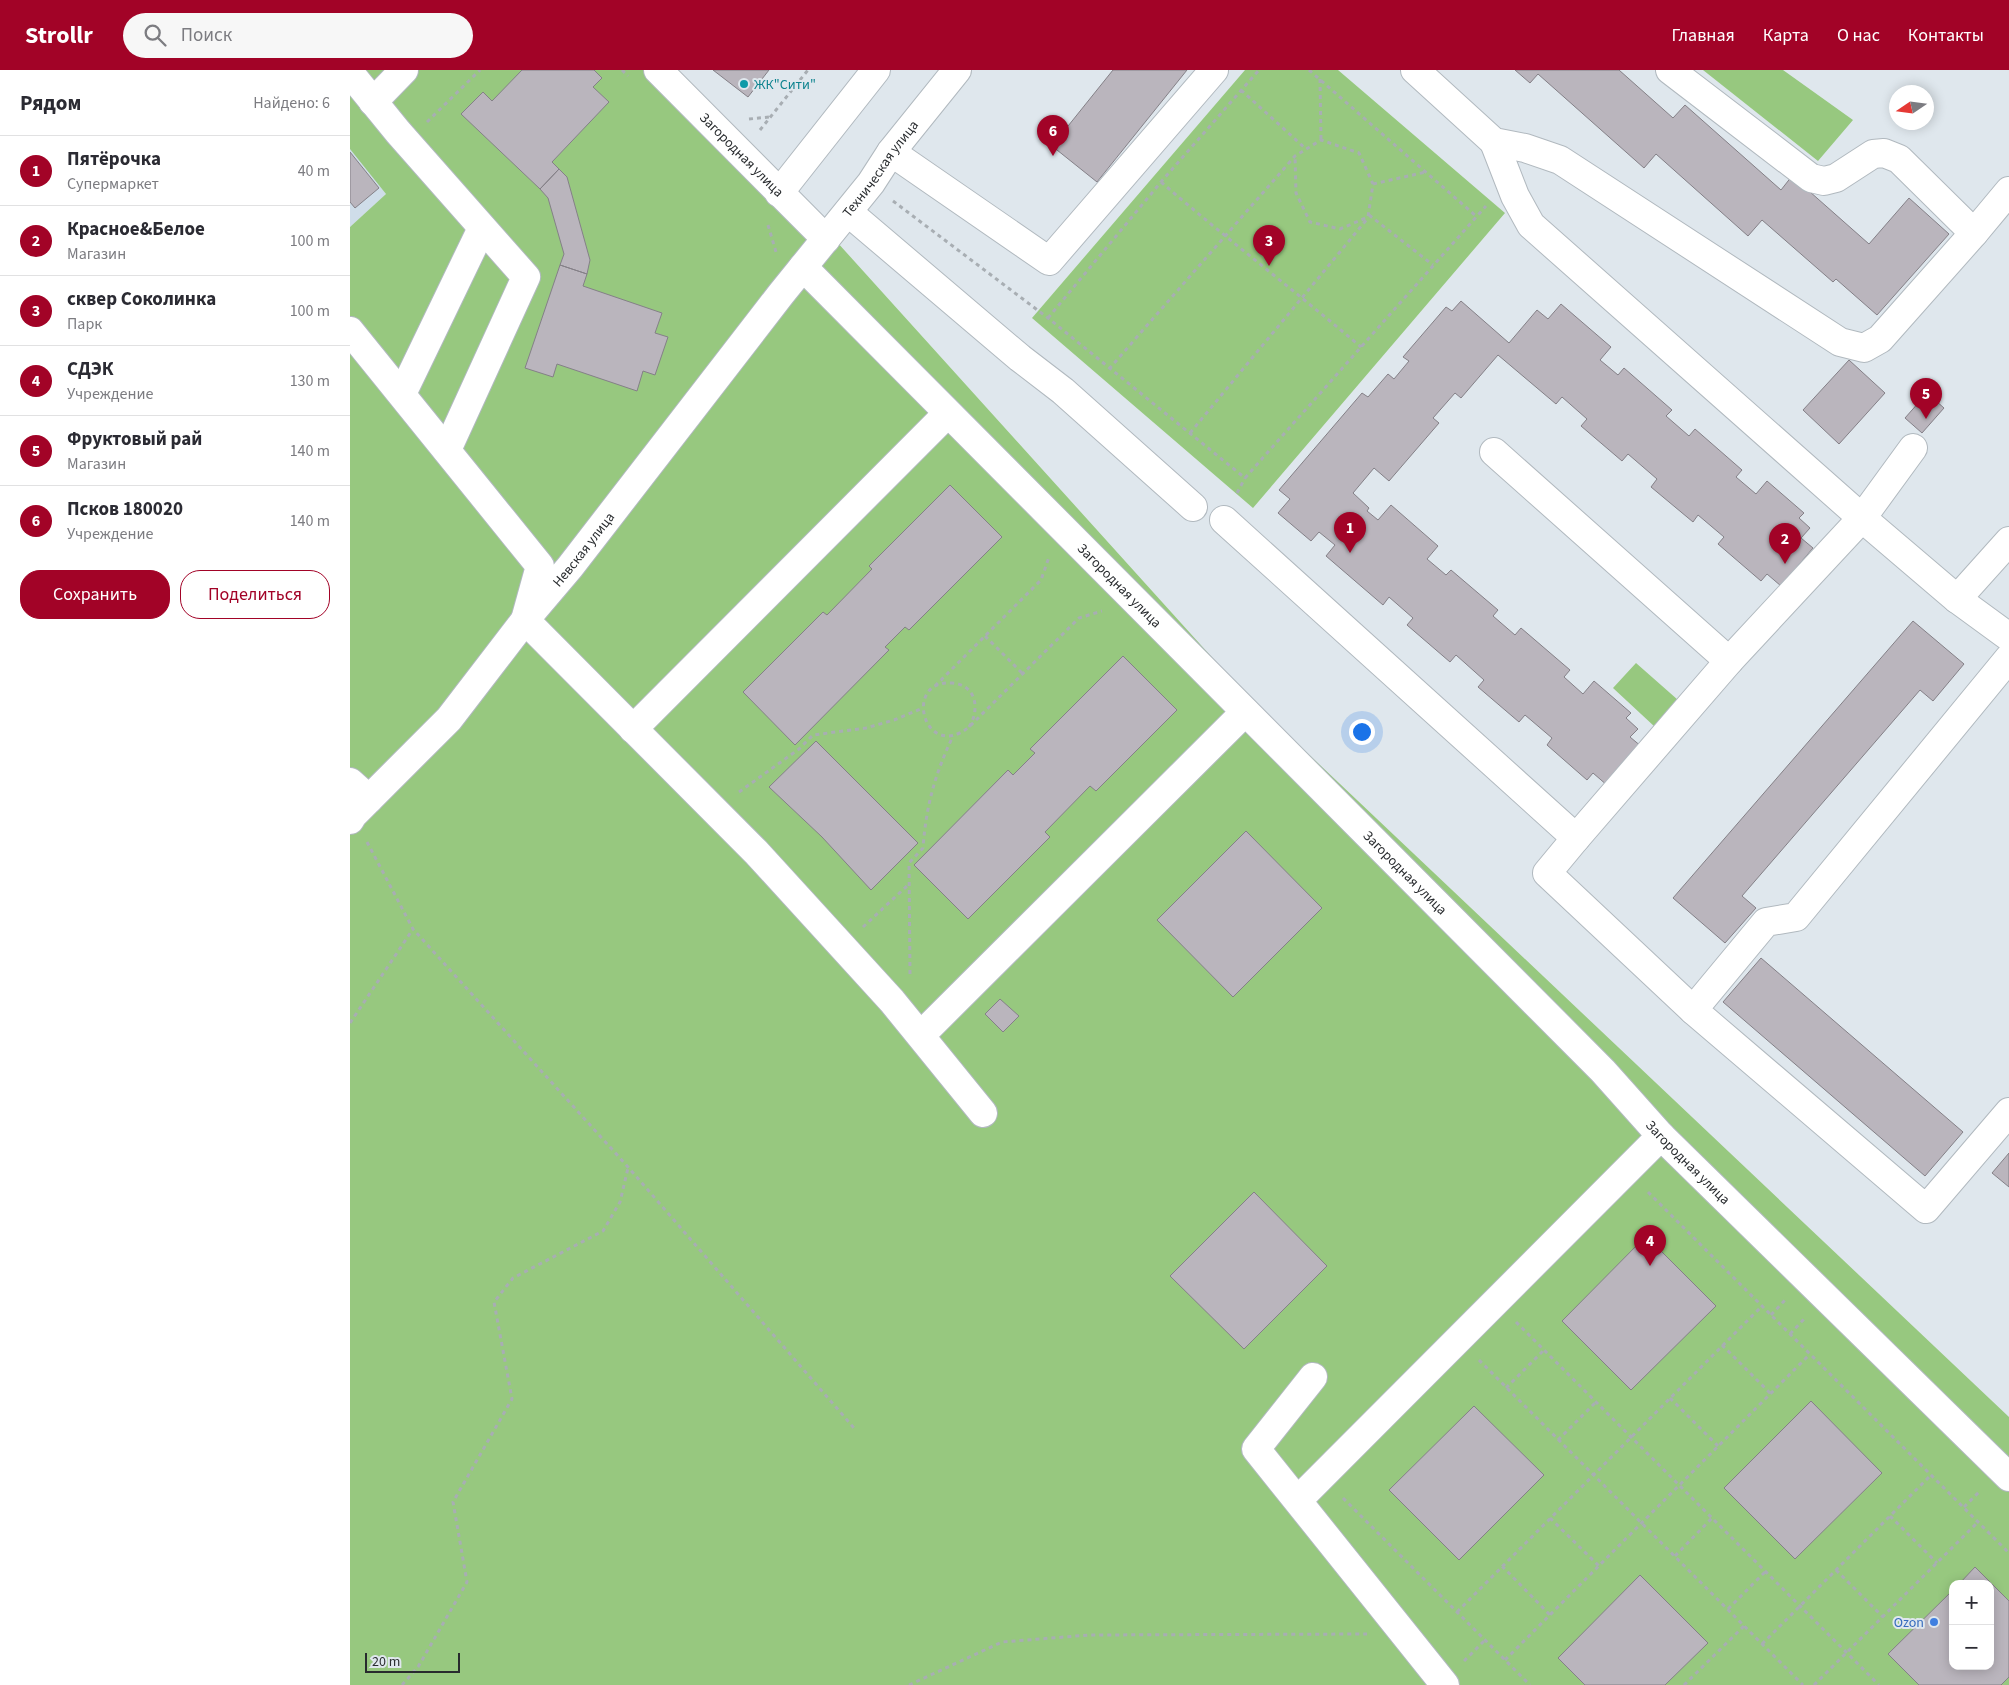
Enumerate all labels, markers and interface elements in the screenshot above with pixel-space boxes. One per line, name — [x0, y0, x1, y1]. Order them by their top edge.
search box — [123, 13, 473, 58]
text: Strollr — [25, 18, 93, 53]
icon: search — [141, 21, 169, 49]
text: Поиск — [181, 22, 232, 49]
text: Главная — [1672, 23, 1735, 48]
text: Карта — [1763, 23, 1809, 48]
text: О нас — [1837, 23, 1880, 48]
text: Контакты — [1908, 23, 1984, 48]
place label: ЖК"Сити" — [754, 75, 816, 95]
marker: ЖК"Сити" — [738, 78, 750, 90]
north arrow — [1889, 85, 1934, 130]
text: Рядом — [20, 88, 81, 118]
text: Найдено: 6 — [253, 92, 330, 114]
street label: Загородная улица — [695, 108, 788, 202]
pin: 6 — [1037, 115, 1069, 156]
street label: Техническая улица — [838, 116, 924, 222]
text: Пятёрочка — [67, 146, 161, 173]
text: 1 — [32, 160, 40, 182]
text: 40 m — [298, 160, 330, 182]
text: Супермаркет — [67, 173, 159, 195]
text: Красное&Белое — [67, 216, 205, 243]
pin: 3 — [1253, 225, 1285, 266]
text: 2 — [32, 230, 40, 252]
text: 100 m — [290, 230, 330, 252]
text: Магазин — [67, 243, 126, 265]
text: сквер Соколинка — [67, 286, 216, 313]
text: 3 — [32, 300, 40, 322]
text: 100 m — [290, 300, 330, 322]
text: Парк — [67, 313, 102, 335]
text: СДЭК — [67, 356, 114, 383]
text: 4 — [32, 370, 40, 392]
text: 130 m — [290, 370, 330, 392]
pin: 5 — [1910, 378, 1942, 419]
text: Учреждение — [67, 383, 154, 405]
text: Фруктовый рай — [67, 426, 202, 453]
text: 5 — [32, 440, 40, 462]
text: 140 m — [290, 440, 330, 462]
text: Магазин — [67, 453, 126, 475]
text: Псков 180020 — [67, 496, 183, 523]
street label: Невская улица — [548, 508, 620, 592]
text: 6 — [32, 510, 40, 532]
text: 140 m — [290, 510, 330, 532]
pin: 1 — [1334, 512, 1366, 553]
text: Учреждение — [67, 523, 154, 545]
pin: 2 — [1769, 523, 1801, 564]
street label: Загородная улица — [1072, 539, 1166, 633]
button: Сохранить — [20, 570, 170, 619]
button: Поделиться — [180, 570, 330, 619]
your location — [1349, 719, 1375, 745]
street label: Загородная улица — [1358, 826, 1451, 920]
street label: Загородная улица — [1641, 1116, 1734, 1209]
pin: 4 — [1634, 1225, 1666, 1266]
map controls — [1949, 1580, 1994, 1670]
button: + — [1949, 1580, 1994, 1625]
place label: Ozon — [1894, 1613, 1924, 1633]
marker: Ozon — [1928, 1616, 1940, 1628]
button: − — [1949, 1625, 1994, 1670]
scale bar — [365, 1650, 460, 1673]
text: 20 m — [372, 1652, 400, 1672]

